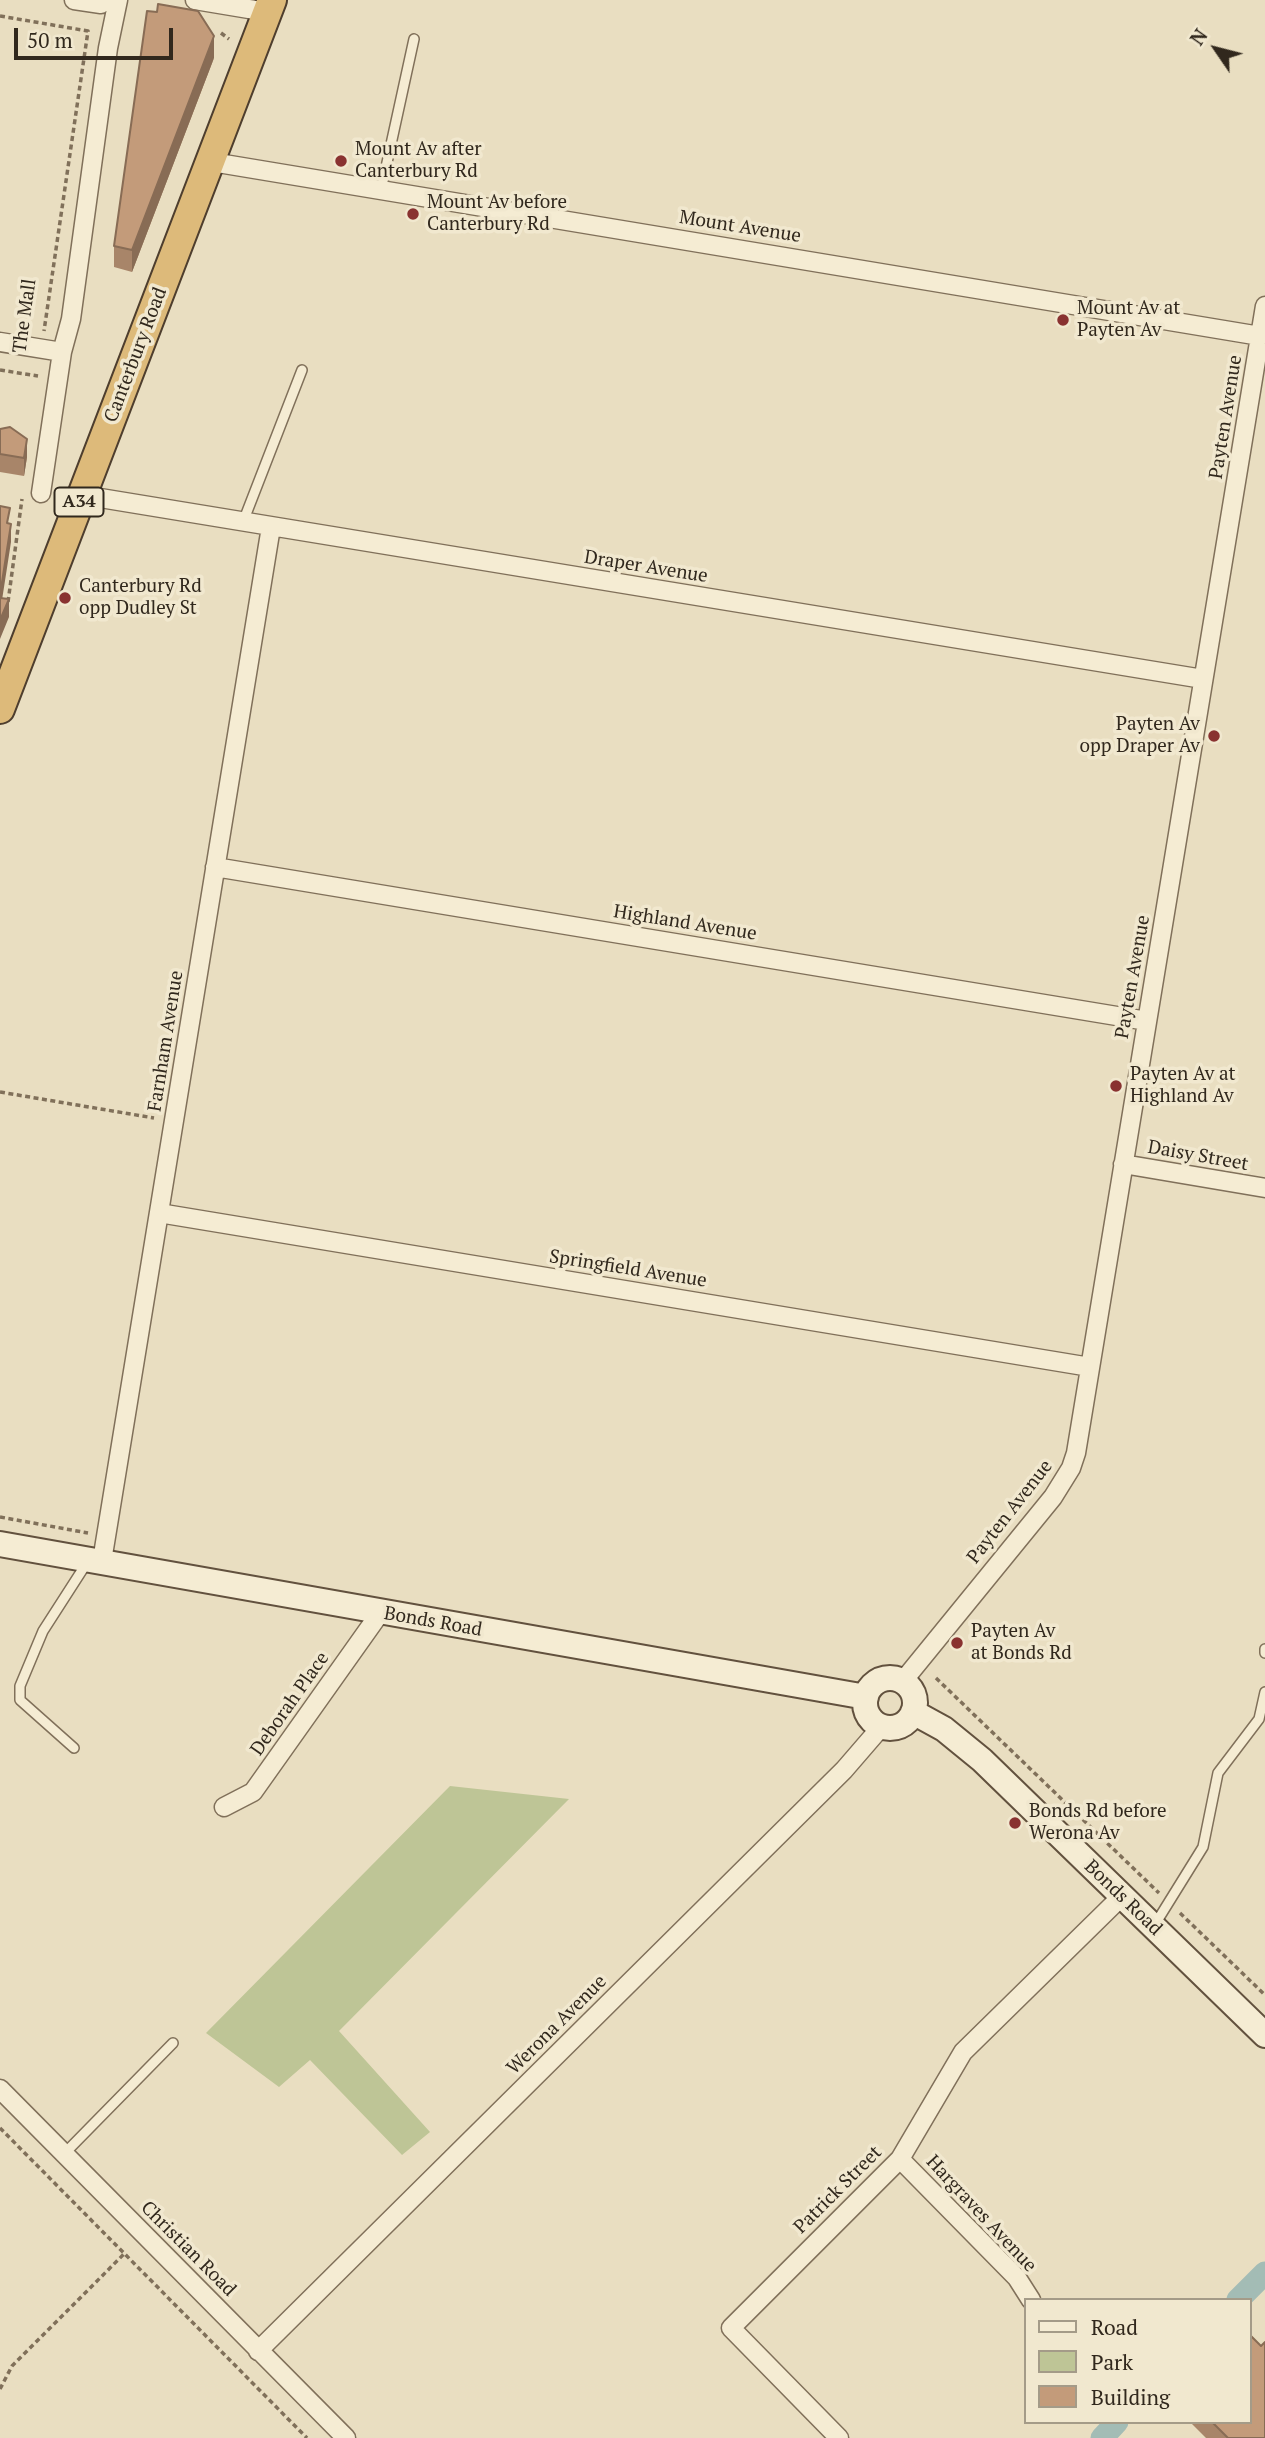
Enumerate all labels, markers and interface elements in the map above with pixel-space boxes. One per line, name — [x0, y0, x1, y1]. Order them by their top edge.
scale bar — [18, 14, 177, 58]
north arrow — [1181, 14, 1251, 84]
text: N — [1184, 24, 1213, 50]
text: 50 m — [27, 26, 73, 54]
place label: Mount Av after Canterbury Rd — [355, 139, 481, 183]
marker: Mount Av after Canterbury Rd — [333, 153, 349, 169]
place label: Mount Av before Canterbury Rd — [427, 192, 567, 236]
marker: Mount Av before Canterbury Rd — [405, 206, 421, 222]
street label: Mount Avenue — [677, 206, 803, 248]
street label: The Mall — [9, 277, 41, 355]
street label: Canterbury Road — [100, 284, 172, 426]
place label: Mount Av at Payten Av — [1077, 298, 1180, 342]
marker: Mount Av at Payten Av — [1055, 312, 1071, 328]
street label: Payten Avenue — [1205, 353, 1247, 481]
road number: A34 — [55, 488, 104, 516]
street label: Draper Avenue — [583, 546, 709, 588]
place label: Canterbury Rd opp Dudley St — [79, 576, 202, 620]
marker: Canterbury Rd opp Dudley St — [57, 590, 73, 606]
place label: Payten Av opp Draper Av — [1080, 714, 1200, 758]
marker: Payten Av opp Draper Av — [1206, 728, 1222, 744]
street label: Highland Avenue — [612, 900, 758, 946]
street label: Payten Avenue — [1111, 913, 1155, 1041]
street label: Farnham Avenue — [144, 969, 188, 1113]
place label: Payten Av at Highland Av — [1130, 1064, 1236, 1108]
marker: Payten Av at Highland Av — [1108, 1078, 1124, 1094]
street label: Daisy Street — [1146, 1136, 1250, 1176]
street label: Springfield Avenue — [548, 1245, 708, 1293]
street label: Payten Avenue — [962, 1456, 1058, 1568]
street label: Bonds Road — [382, 1602, 484, 1642]
place label: Payten Av at Bonds Rd — [971, 1621, 1072, 1665]
marker: Payten Av at Bonds Rd — [949, 1635, 965, 1651]
street label: Deborah Place — [246, 1648, 334, 1760]
place label: Bonds Rd before Werona Av — [1029, 1801, 1167, 1845]
marker: Bonds Rd before Werona Av — [1007, 1815, 1023, 1831]
street label: Bonds Road — [1079, 1855, 1167, 1941]
street label: Werona Avenue — [502, 1970, 612, 2080]
street label: Patrick Street — [789, 2141, 887, 2239]
street label: Hargraves Avenue — [921, 2151, 1041, 2277]
street label: Christian Road — [136, 2197, 240, 2301]
legend — [1024, 2298, 1251, 2424]
text: Road — [1091, 2313, 1138, 2341]
text: Park — [1091, 2348, 1133, 2376]
text: Building — [1091, 2383, 1170, 2411]

